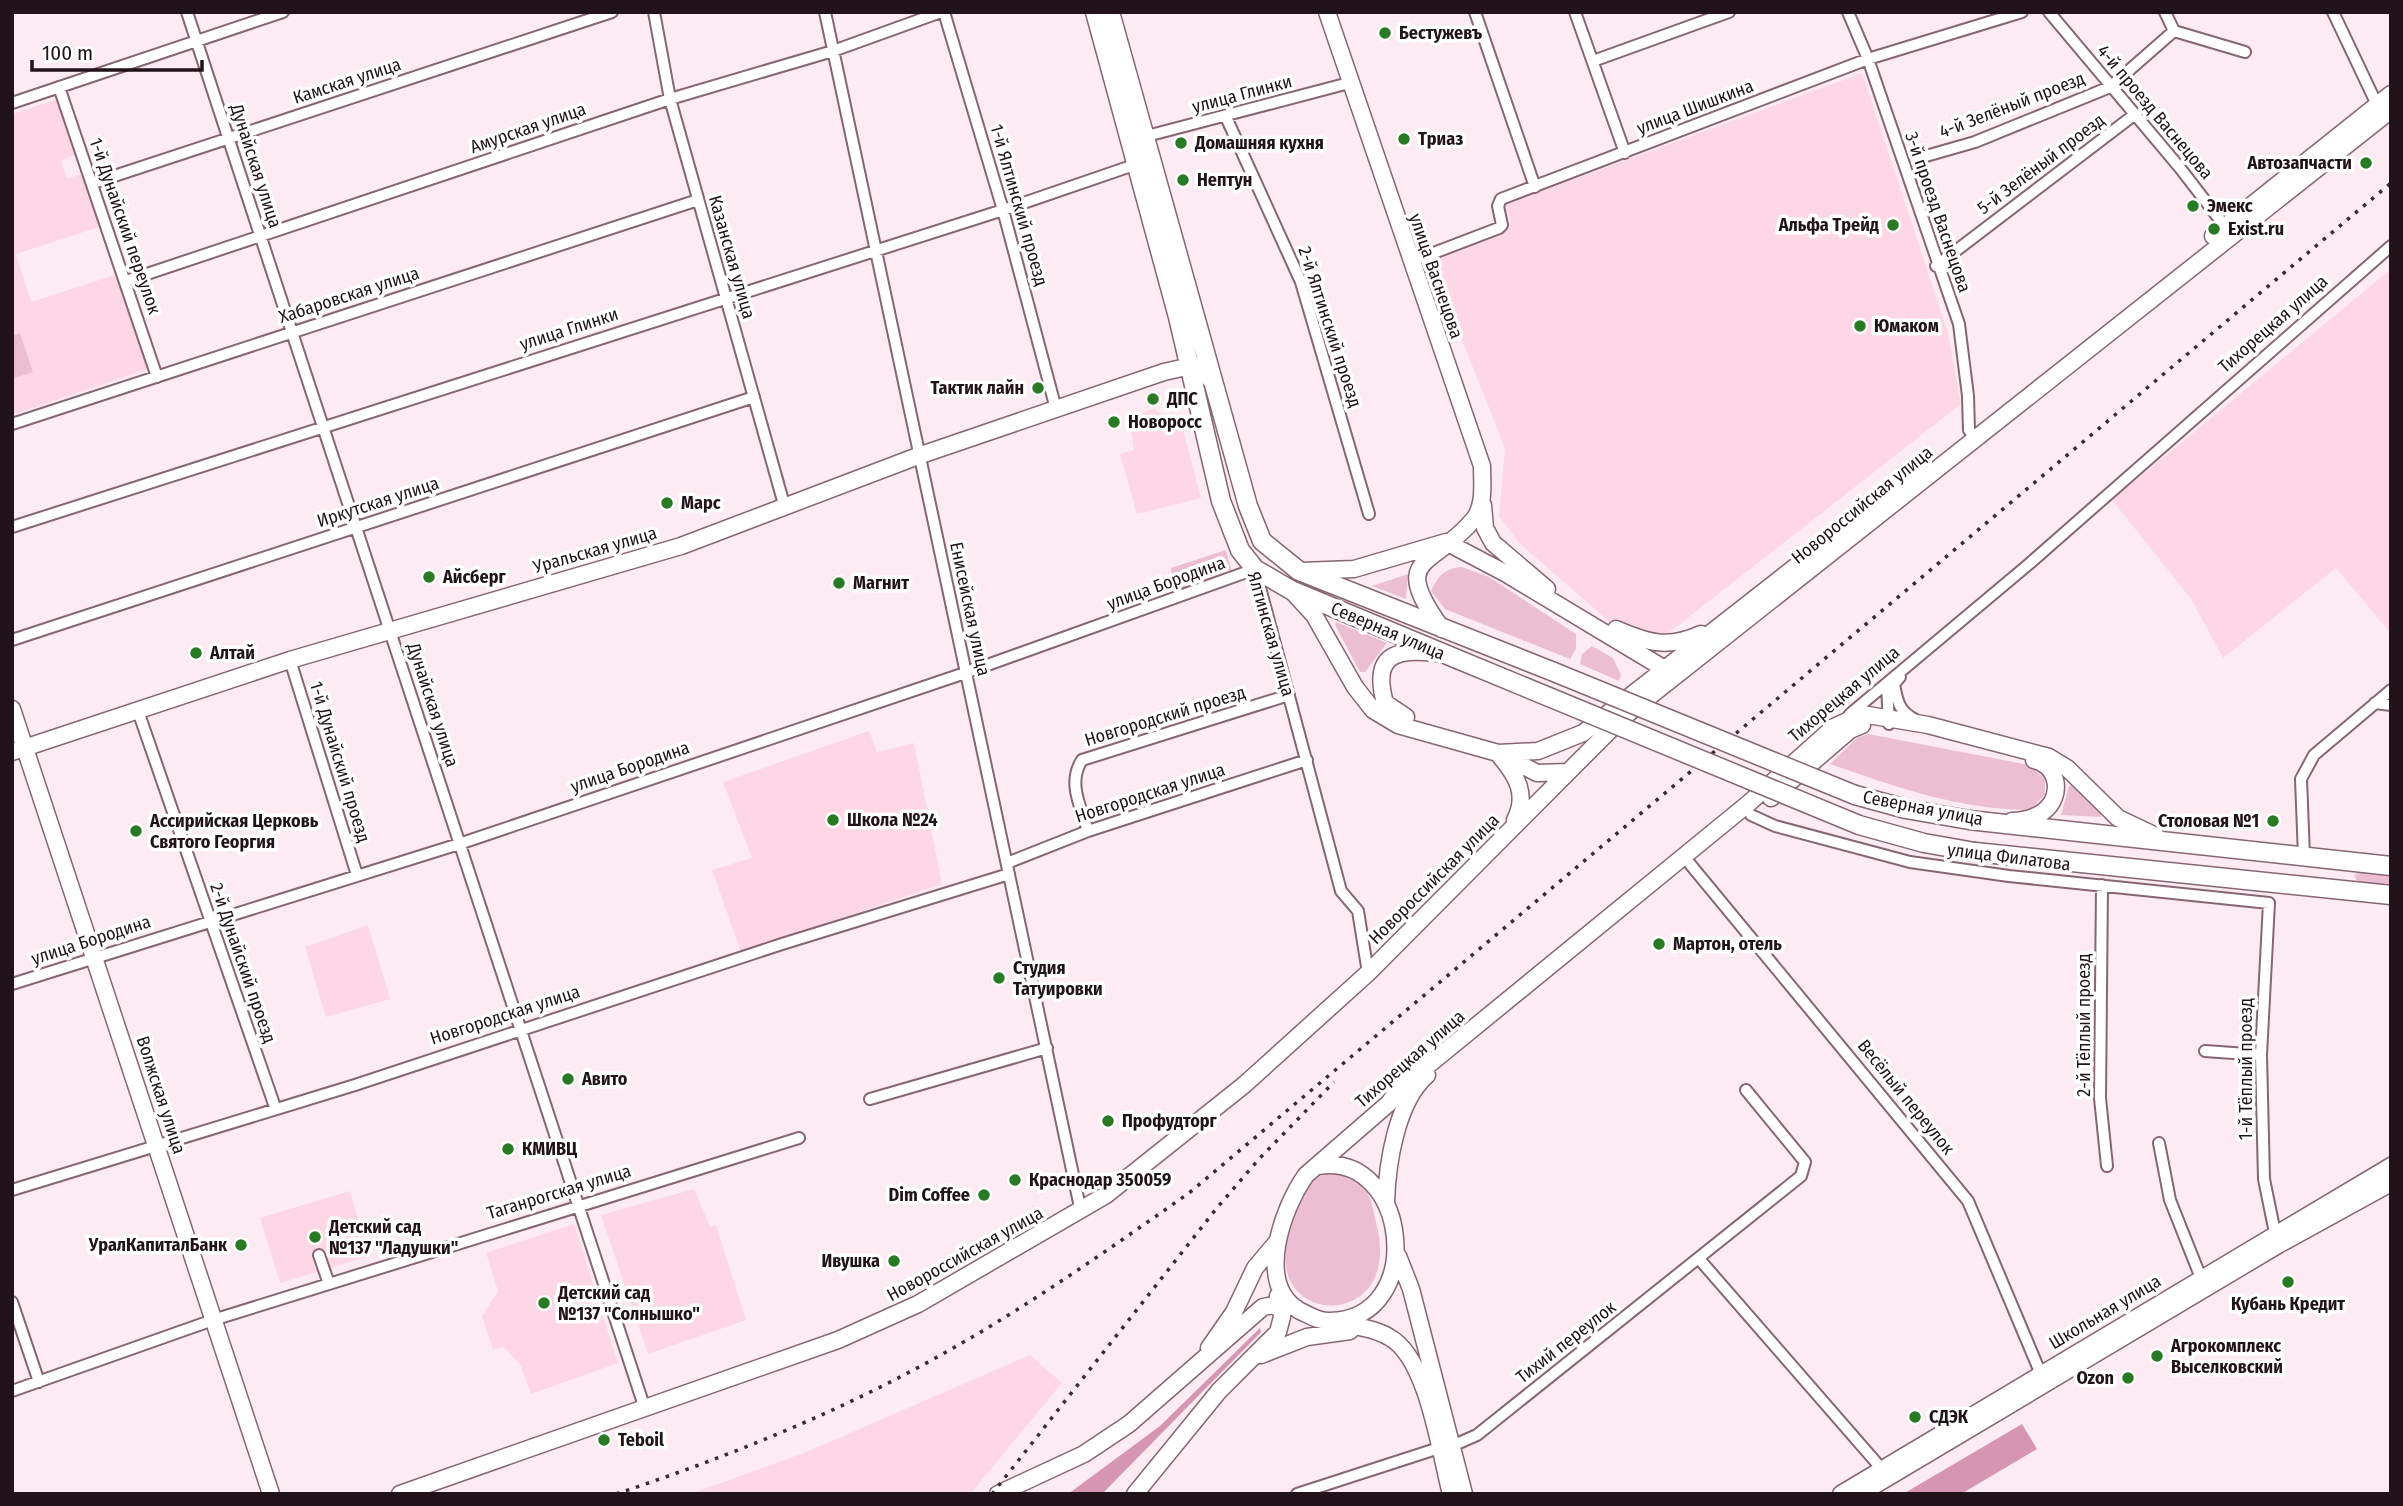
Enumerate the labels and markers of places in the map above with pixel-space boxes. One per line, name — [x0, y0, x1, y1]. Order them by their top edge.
place label: Бестужевъ — [1399, 22, 1482, 44]
marker: Бестужевъ — [1377, 25, 1393, 41]
place label: Триаз — [1418, 128, 1463, 150]
marker: Триаз — [1396, 131, 1412, 147]
place label: Домашняя кухня — [1194, 132, 1324, 154]
marker: Домашняя кухня — [1173, 135, 1189, 151]
place label: Автозапчасти — [2246, 152, 2352, 174]
marker: Автозапчасти — [2358, 155, 2374, 171]
place label: Нептун — [1197, 169, 1252, 191]
marker: Нептун — [1175, 172, 1191, 188]
place label: Эмекс — [2207, 195, 2253, 217]
marker: Эмекс — [2185, 198, 2201, 214]
place label: Альфа Трейд — [1778, 214, 1879, 236]
marker: Альфа Трейд — [1885, 217, 1901, 233]
place label: Exist.ru — [2228, 218, 2284, 240]
marker: Exist.ru — [2206, 221, 2222, 237]
place label: Юмаком — [1874, 315, 1939, 337]
marker: Юмаком — [1852, 318, 1868, 334]
place label: Тактик лайн — [931, 377, 1024, 399]
marker: Тактик лайн — [1030, 380, 1046, 396]
place label: ДПС — [1166, 388, 1198, 410]
marker: ДПС — [1145, 391, 1161, 407]
place label: Новоросс — [1128, 411, 1202, 433]
marker: Новоросс — [1106, 414, 1122, 430]
place label: Марс — [681, 492, 721, 514]
marker: Марс — [659, 495, 675, 511]
place label: Айсберг — [442, 566, 506, 588]
marker: Айсберг — [421, 569, 437, 585]
place label: Магнит — [853, 572, 909, 594]
marker: Магнит — [831, 575, 847, 591]
place label: Алтай — [209, 642, 255, 664]
marker: Алтай — [188, 645, 204, 661]
place label: Школа №24 — [847, 809, 938, 831]
place label: Ассирийская Церковь Святого Георгия — [149, 810, 319, 853]
place label: Столовая №1 — [2158, 810, 2259, 832]
marker: Школа №24 — [825, 812, 841, 828]
marker: Столовая №1 — [2265, 813, 2281, 829]
marker: Ассирийская Церковь Святого Георгия — [128, 823, 144, 839]
place label: Мартон, отель — [1673, 933, 1782, 955]
marker: Мартон, отель — [1651, 936, 1667, 952]
place label: Студия Татуировки — [1013, 957, 1103, 1000]
marker: Студия Татуировки — [991, 970, 1007, 986]
place label: Авито — [581, 1068, 628, 1090]
marker: Авито — [560, 1071, 576, 1087]
place label: Профудторг — [1122, 1110, 1218, 1132]
marker: Профудторг — [1100, 1113, 1116, 1129]
place label: КМИВЦ — [522, 1138, 578, 1160]
marker: КМИВЦ — [500, 1141, 516, 1157]
place label: Краснодар 350059 — [1029, 1169, 1171, 1191]
marker: Краснодар 350059 — [1007, 1172, 1023, 1188]
place label: Dim Coffee — [889, 1184, 970, 1206]
marker: Dim Coffee — [976, 1187, 992, 1203]
place label: Детский сад №137 "Ладушки" — [328, 1216, 458, 1259]
marker: Детский сад №137 "Ладушки" — [307, 1229, 323, 1245]
place label: УралКапиталБанк — [88, 1234, 228, 1256]
marker: УралКапиталБанк — [233, 1237, 249, 1253]
place label: Ивушка — [821, 1250, 880, 1272]
marker: Ивушка — [886, 1253, 902, 1269]
marker: Кубань Кредит — [2280, 1274, 2296, 1290]
place label: Детский сад №137 "Солнышко" — [557, 1282, 700, 1325]
place label: Кубань Кредит — [2231, 1293, 2345, 1315]
marker: Детский сад №137 "Солнышко" — [536, 1295, 552, 1311]
place label: Агрокомплекс Выселковский — [2170, 1335, 2283, 1378]
marker: Агрокомплекс Выселковский — [2149, 1348, 2165, 1364]
place label: Ozon — [2076, 1367, 2114, 1389]
marker: Ozon — [2120, 1370, 2136, 1386]
place label: СДЭК — [1929, 1406, 1969, 1428]
marker: СДЭК — [1907, 1409, 1923, 1425]
place label: Teboil — [618, 1429, 664, 1451]
marker: Teboil — [596, 1432, 612, 1448]

